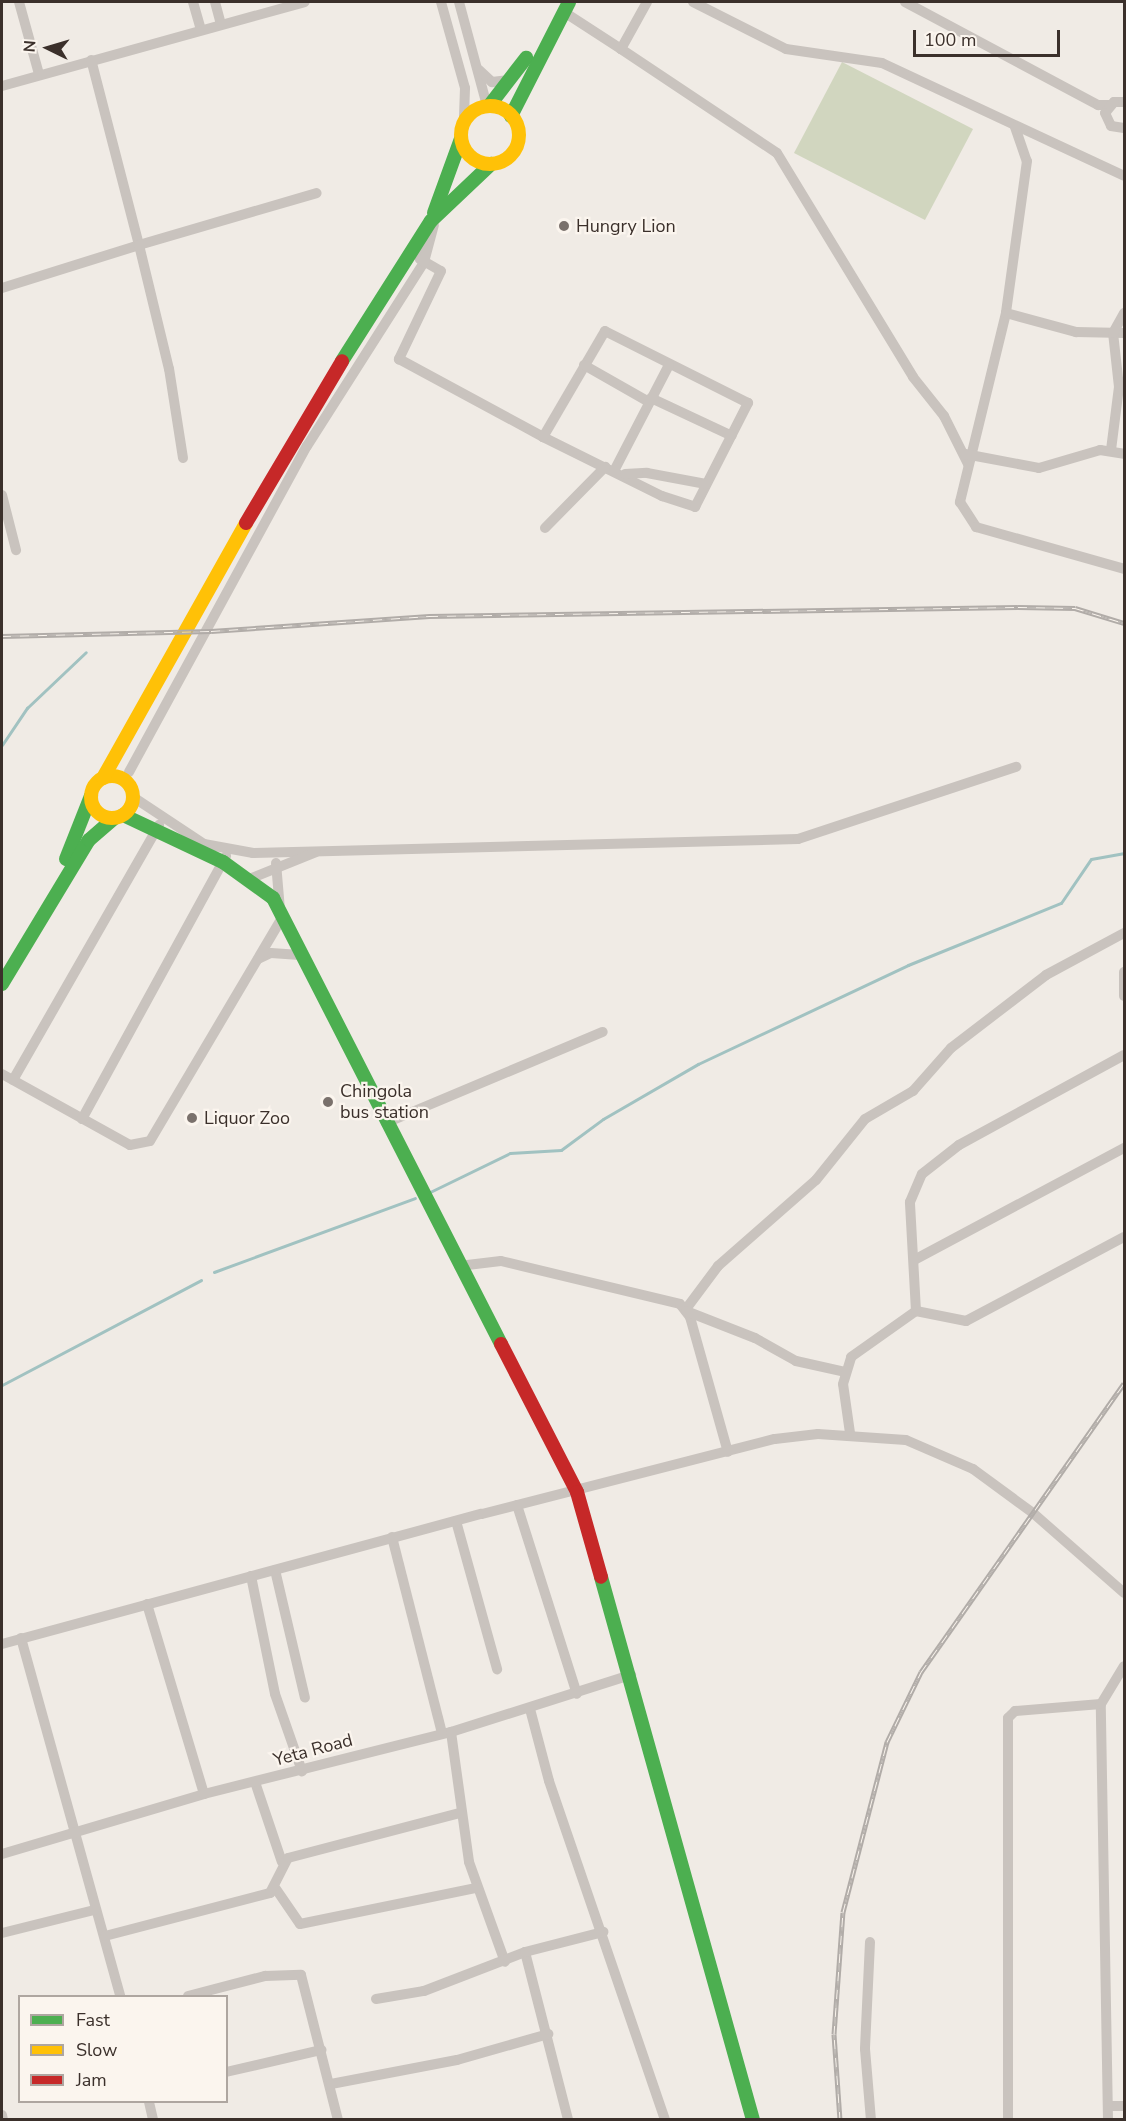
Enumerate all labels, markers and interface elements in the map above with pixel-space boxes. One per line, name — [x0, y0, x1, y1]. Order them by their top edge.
north arrow — [18, 18, 78, 78]
scale bar — [916, 18, 1063, 56]
text: 100 m — [924, 28, 976, 52]
text: N — [19, 40, 42, 53]
place label: Hungry Lion — [576, 215, 676, 237]
marker: Hungry Lion — [557, 219, 571, 233]
place label: Chingola bus station — [340, 1081, 429, 1124]
marker: Chingola bus station — [321, 1095, 335, 1109]
place label: Liquor Zoo — [204, 1107, 290, 1129]
marker: Liquor Zoo — [185, 1111, 199, 1125]
street label: Yeta Road — [271, 1729, 355, 1771]
legend — [18, 1995, 228, 2103]
text: Fast — [76, 2008, 110, 2032]
text: Slow — [76, 2038, 117, 2062]
text: Jam — [76, 2068, 107, 2092]

